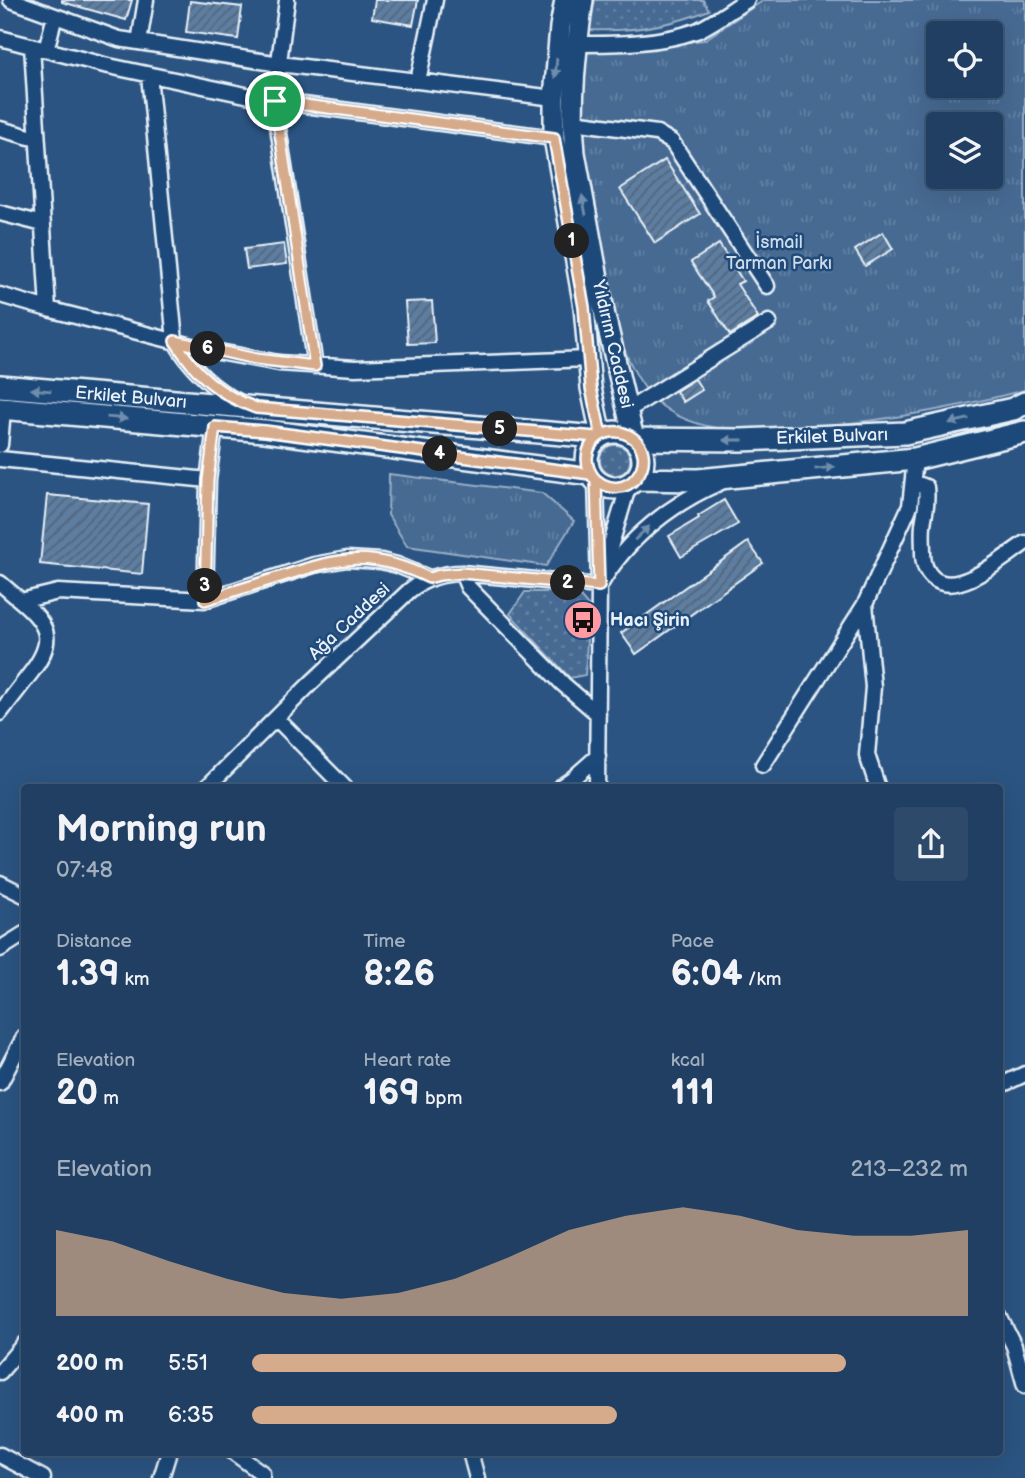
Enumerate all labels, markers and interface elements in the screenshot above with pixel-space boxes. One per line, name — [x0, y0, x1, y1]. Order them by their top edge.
map controls — [926, 21, 1003, 189]
button: locate — [926, 21, 1003, 98]
one-way arrow — [550, 57, 561, 79]
pin — [245, 71, 305, 131]
icon: arrive — [256, 82, 294, 120]
button: layers — [926, 112, 1003, 189]
one-way arrow — [578, 194, 589, 216]
pin: 1 — [554, 224, 590, 258]
text: 1 — [568, 229, 576, 252]
park label: İsmail Tarman Parkı — [726, 231, 832, 274]
street label: Yıldırım Caddesi — [587, 277, 637, 410]
pin: 6 — [190, 332, 226, 366]
text: 6 — [202, 337, 213, 360]
street label: Erkilet Bulvarı — [74, 382, 188, 413]
one-way arrow — [30, 384, 52, 395]
pin: 5 — [482, 412, 518, 446]
one-way arrow — [106, 413, 128, 424]
one-way arrow — [948, 416, 970, 427]
text: 5 — [494, 417, 505, 440]
street label: Erkilet Bulvarı — [776, 424, 888, 449]
one-way arrow — [722, 434, 744, 446]
pin: 4 — [422, 436, 458, 472]
text: 4 — [434, 442, 445, 465]
one-way arrow — [814, 462, 836, 473]
one-way arrow — [633, 526, 650, 542]
pin: 2 — [550, 566, 586, 600]
pin: 3 — [188, 568, 222, 604]
text: 2 — [562, 571, 573, 594]
text: 3 — [199, 574, 210, 597]
street label: Ağa Caddesi — [304, 578, 394, 664]
bus stop icon: Hacı Şirin — [562, 599, 604, 641]
place label: Hacı Şirin — [610, 610, 690, 631]
text: Morning run — [56, 807, 267, 852]
button: share — [894, 807, 968, 881]
text: 07:48 — [56, 856, 113, 884]
text: Distance — [56, 930, 132, 953]
text: Time — [363, 930, 405, 953]
text: Pace — [671, 930, 714, 953]
text: 1.39 — [56, 953, 119, 996]
text: 8:26 — [363, 953, 435, 996]
text: 6:04 — [671, 953, 743, 996]
text: km — [119, 968, 150, 991]
text: /km — [743, 968, 781, 991]
text: Elevation — [56, 1049, 135, 1072]
text: Heart rate — [363, 1049, 451, 1072]
text: kcal — [671, 1049, 705, 1072]
text: 20 — [56, 1072, 98, 1115]
text: 169 — [363, 1072, 420, 1115]
text: 111 — [671, 1072, 715, 1115]
text: m — [98, 1087, 119, 1110]
text: bpm — [420, 1087, 462, 1110]
text: Elevation — [56, 1155, 152, 1183]
text: 213–232 m — [851, 1155, 968, 1183]
text: 200 m — [56, 1349, 124, 1377]
text: 5:51 — [168, 1349, 208, 1377]
text: 400 m — [56, 1401, 124, 1429]
text: 6:35 — [168, 1401, 214, 1429]

